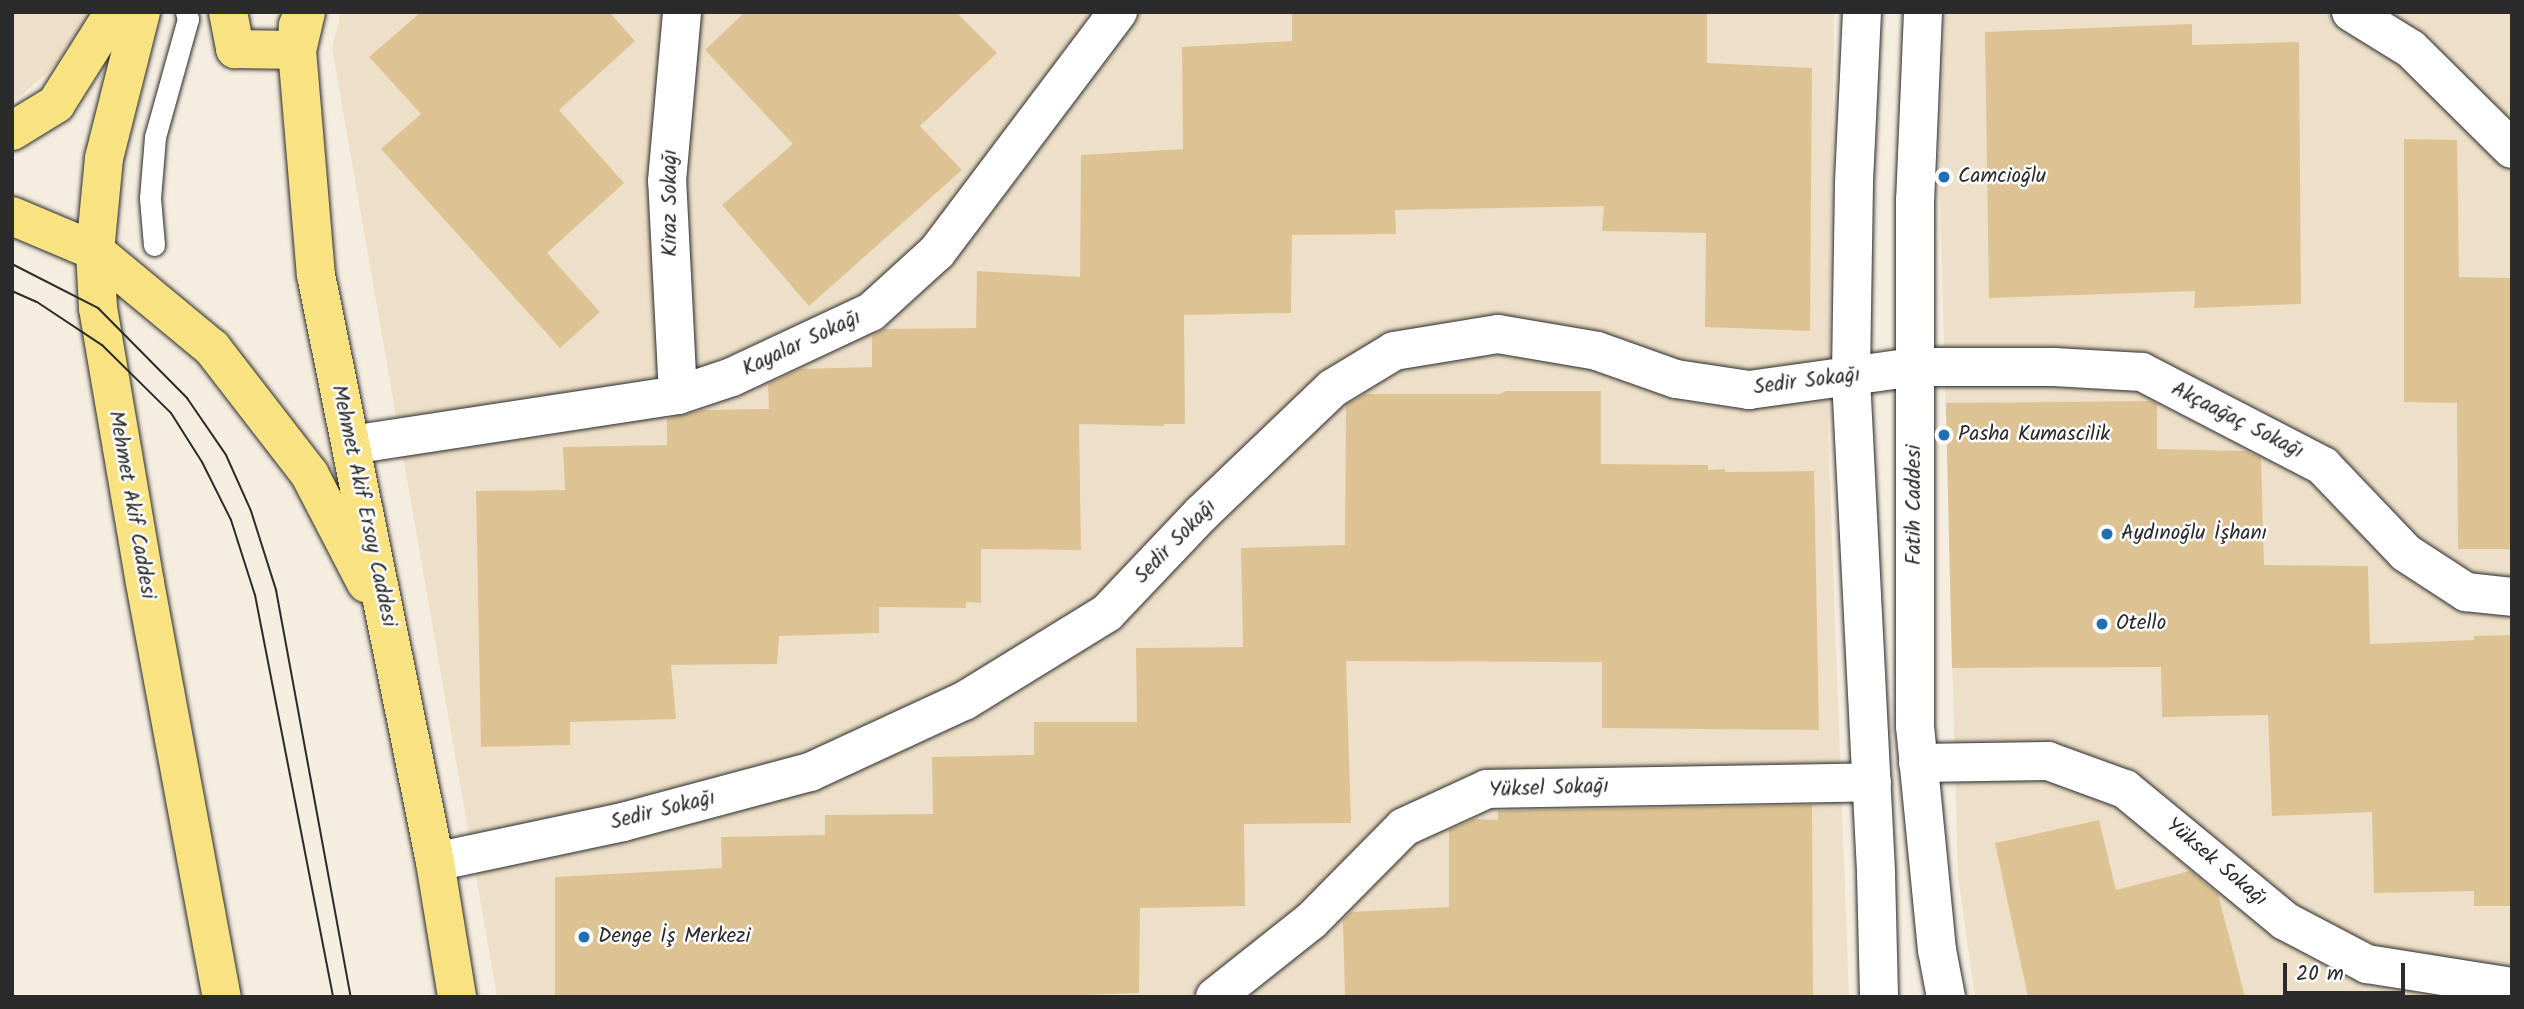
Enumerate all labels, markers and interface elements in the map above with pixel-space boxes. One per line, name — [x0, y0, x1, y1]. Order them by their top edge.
street label: Kiraz Sokağı — [658, 149, 684, 257]
place label: Camcioğlu — [1958, 164, 2046, 190]
marker: Camcioğlu — [1936, 169, 1952, 185]
street label: Kayalar Sokağı — [739, 306, 865, 382]
street label: Sedir Sokağı — [1752, 363, 1862, 401]
street label: Akçaağaç Sokağı — [2167, 377, 2307, 465]
street label: Mehmet Akif Ersoy Caddesi — [325, 383, 401, 629]
street label: Mehmet Akif Caddesi — [102, 409, 160, 601]
place label: Pasha Kumascilik — [1958, 422, 2110, 448]
marker: Pasha Kumascilik — [1936, 427, 1952, 443]
street label: Fatih Caddesi — [1902, 445, 1928, 565]
street label: Sedir Sokağı — [1130, 495, 1222, 589]
place label: Aydınoğlu İşhanı — [2121, 521, 2267, 547]
marker: Aydınoğlu İşhanı — [2099, 526, 2115, 542]
place label: Otello — [2116, 611, 2166, 637]
marker: Otello — [2094, 616, 2110, 632]
street label: Yüksel Sokağı — [1489, 774, 1609, 804]
street label: Sedir Sokağı — [608, 786, 718, 836]
street label: Yüksek Sokağı — [2160, 813, 2272, 913]
place label: Denge İş Merkezi — [598, 924, 750, 950]
marker: Denge İş Merkezi — [576, 929, 592, 945]
scale bar — [2286, 950, 2408, 994]
text: 20 m — [2296, 958, 2344, 991]

